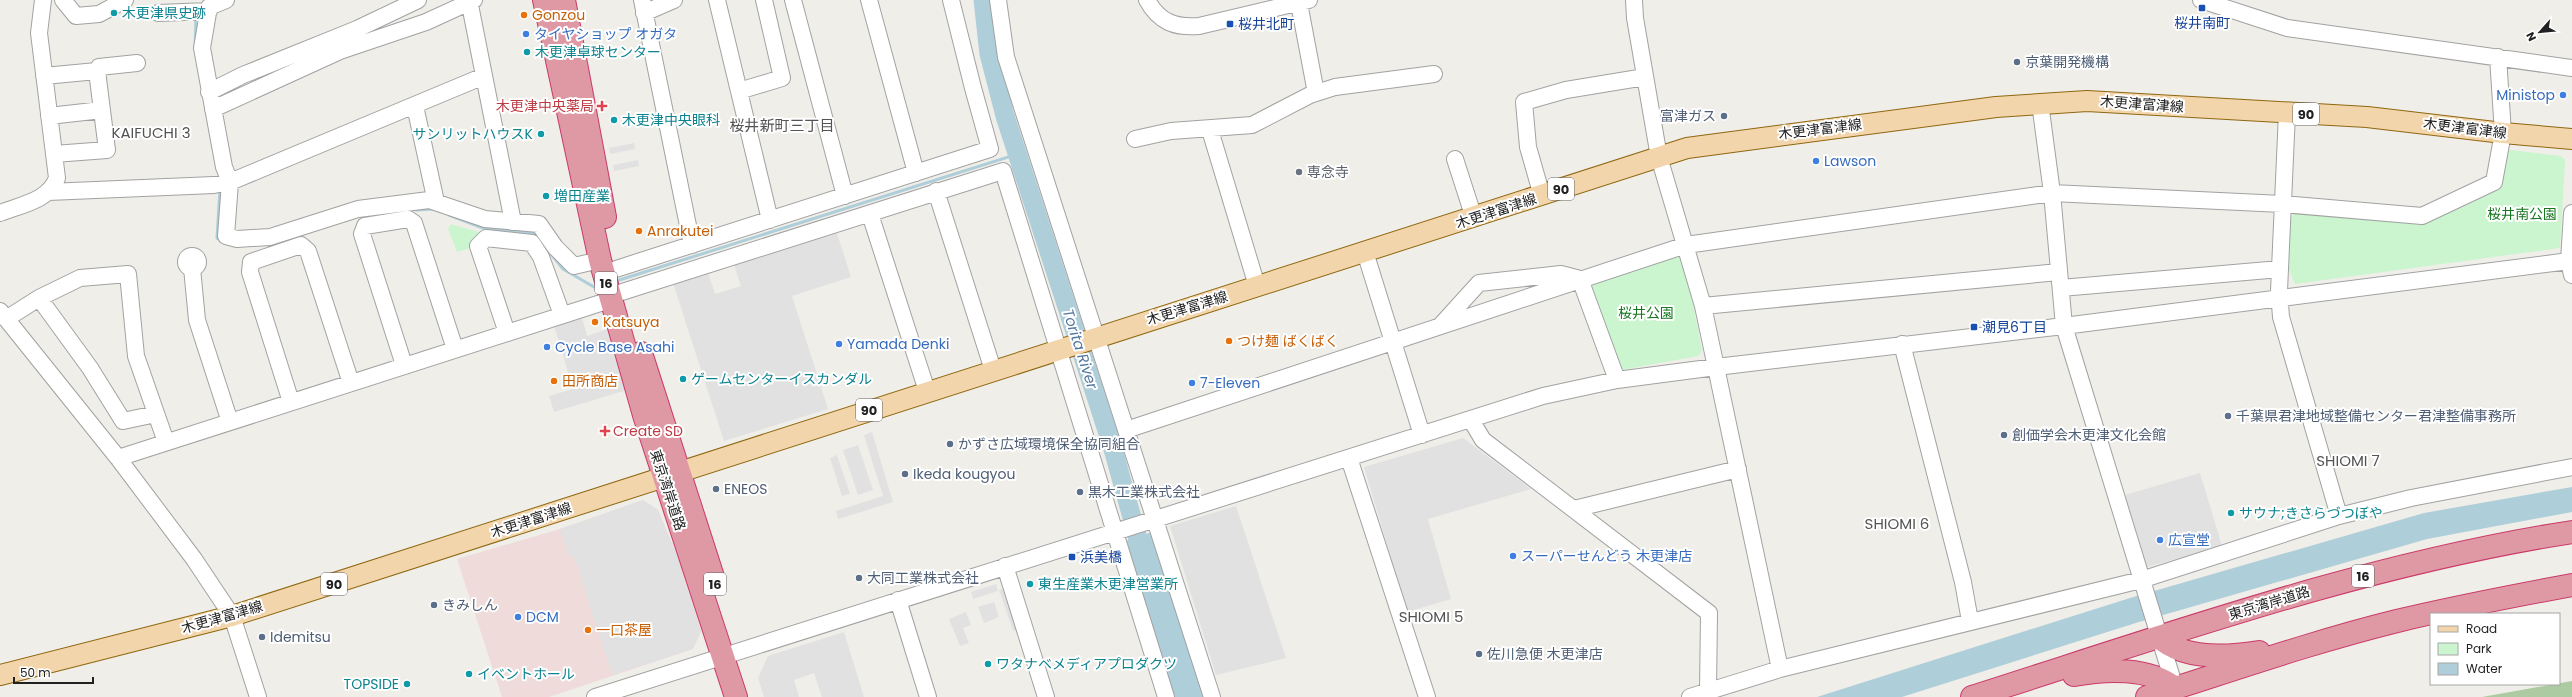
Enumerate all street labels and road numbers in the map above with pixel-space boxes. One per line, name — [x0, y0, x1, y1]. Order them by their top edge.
street label: 木更津富津線 — [2099, 91, 2185, 117]
road number: 90 — [2293, 103, 2319, 125]
street label: 木更津富津線 — [2422, 113, 2508, 143]
street label: 木更津富津線 — [1777, 114, 1863, 144]
road number: 90 — [1548, 178, 1574, 200]
street label: 木更津富津線 — [1453, 189, 1539, 233]
road number: 16 — [595, 272, 617, 294]
street label: 木更津富津線 — [1144, 286, 1230, 330]
road number: 90 — [856, 399, 882, 421]
street label: 東京湾岸道路 — [646, 447, 690, 533]
street label: 木更津富津線 — [488, 498, 574, 542]
road number: 16 — [2352, 565, 2374, 587]
road number: 90 — [321, 573, 347, 595]
road number: 16 — [704, 573, 726, 595]
street label: 東京湾岸道路 — [2226, 581, 2312, 625]
street label: 木更津富津線 — [179, 596, 265, 638]

